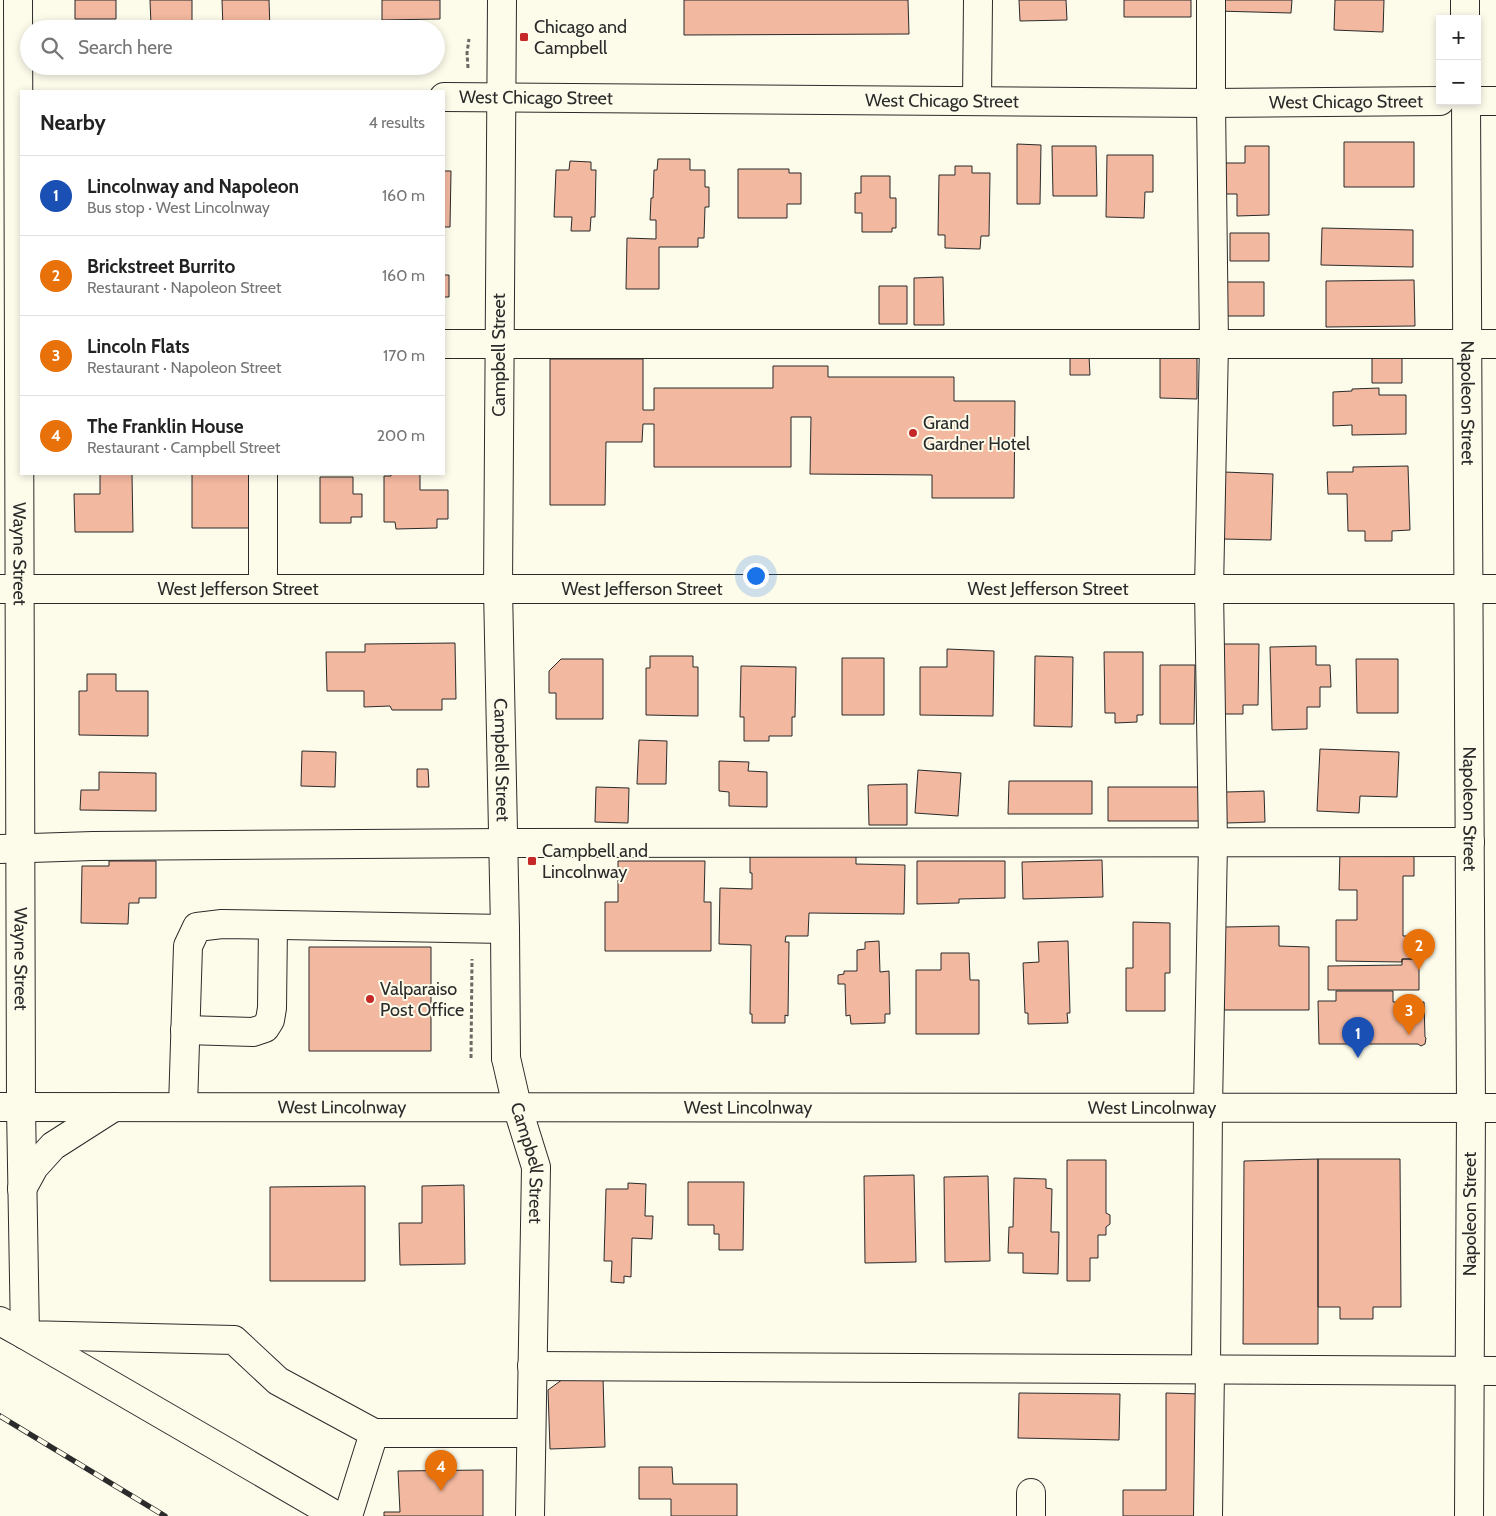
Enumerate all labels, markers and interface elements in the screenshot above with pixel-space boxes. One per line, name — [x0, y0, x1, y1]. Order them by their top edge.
map controls — [1436, 15, 1481, 105]
button: + — [1436, 15, 1481, 60]
place label: Chicago and Campbell — [534, 16, 627, 59]
search box — [20, 20, 445, 75]
marker: Chicago and Campbell — [518, 31, 530, 43]
icon: search — [38, 34, 66, 62]
text: Search here — [78, 36, 172, 59]
button: − — [1436, 60, 1481, 105]
street label: West Chicago Street — [459, 86, 613, 109]
street label: West Chicago Street — [865, 89, 1019, 112]
street label: West Chicago Street — [1269, 90, 1423, 113]
text: Nearby — [40, 110, 106, 135]
text: 4 results — [368, 113, 425, 132]
text: Lincolnway and Napoleon — [87, 175, 299, 198]
text: 1 — [53, 186, 59, 205]
text: 160 m — [382, 186, 425, 205]
text: Bus stop · West Lincolnway — [87, 198, 270, 217]
text: Brickstreet Burrito — [87, 255, 235, 278]
text: 2 — [52, 266, 60, 285]
text: 160 m — [382, 266, 425, 285]
text: Restaurant · Napoleon Street — [87, 278, 281, 297]
street label: Campbell Street — [488, 293, 510, 417]
text: Lincoln Flats — [87, 335, 189, 358]
street label: Napoleon Street — [1456, 341, 1479, 465]
text: 3 — [52, 346, 60, 365]
text: 170 m — [383, 346, 425, 365]
text: Restaurant · Napoleon Street — [87, 358, 281, 377]
place label: Grand Gardner Hotel — [923, 412, 1031, 455]
text: The Franklin House — [87, 415, 244, 438]
text: 4 — [51, 426, 61, 445]
text: 200 m — [377, 426, 425, 445]
marker: Grand Gardner Hotel — [907, 427, 919, 439]
text: Restaurant · Campbell Street — [87, 438, 280, 457]
street label: Wayne Street — [8, 502, 31, 606]
your location — [743, 563, 769, 589]
street label: West Jefferson Street — [157, 578, 319, 600]
street label: West Jefferson Street — [561, 578, 723, 600]
street label: West Jefferson Street — [967, 578, 1129, 600]
street label: Campbell Street — [489, 698, 514, 822]
street label: Napoleon Street — [1458, 747, 1481, 871]
place label: Campbell and Lincolnway — [542, 840, 648, 883]
marker: Campbell and Lincolnway — [526, 855, 538, 867]
street label: Wayne Street — [9, 907, 32, 1011]
pin: 2 — [1403, 929, 1435, 970]
place label: Valparaiso Post Office — [380, 978, 464, 1021]
marker: Valparaiso Post Office — [364, 993, 376, 1005]
pin: 3 — [1393, 994, 1425, 1035]
pin: 1 — [1342, 1017, 1374, 1058]
street label: West Lincolnway — [278, 1096, 406, 1118]
street label: West Lincolnway — [684, 1096, 812, 1119]
street label: West Lincolnway — [1088, 1097, 1216, 1119]
street label: Campbell Street — [506, 1100, 547, 1224]
street label: Napoleon Street — [1459, 1152, 1481, 1276]
pin: 4 — [425, 1450, 457, 1491]

